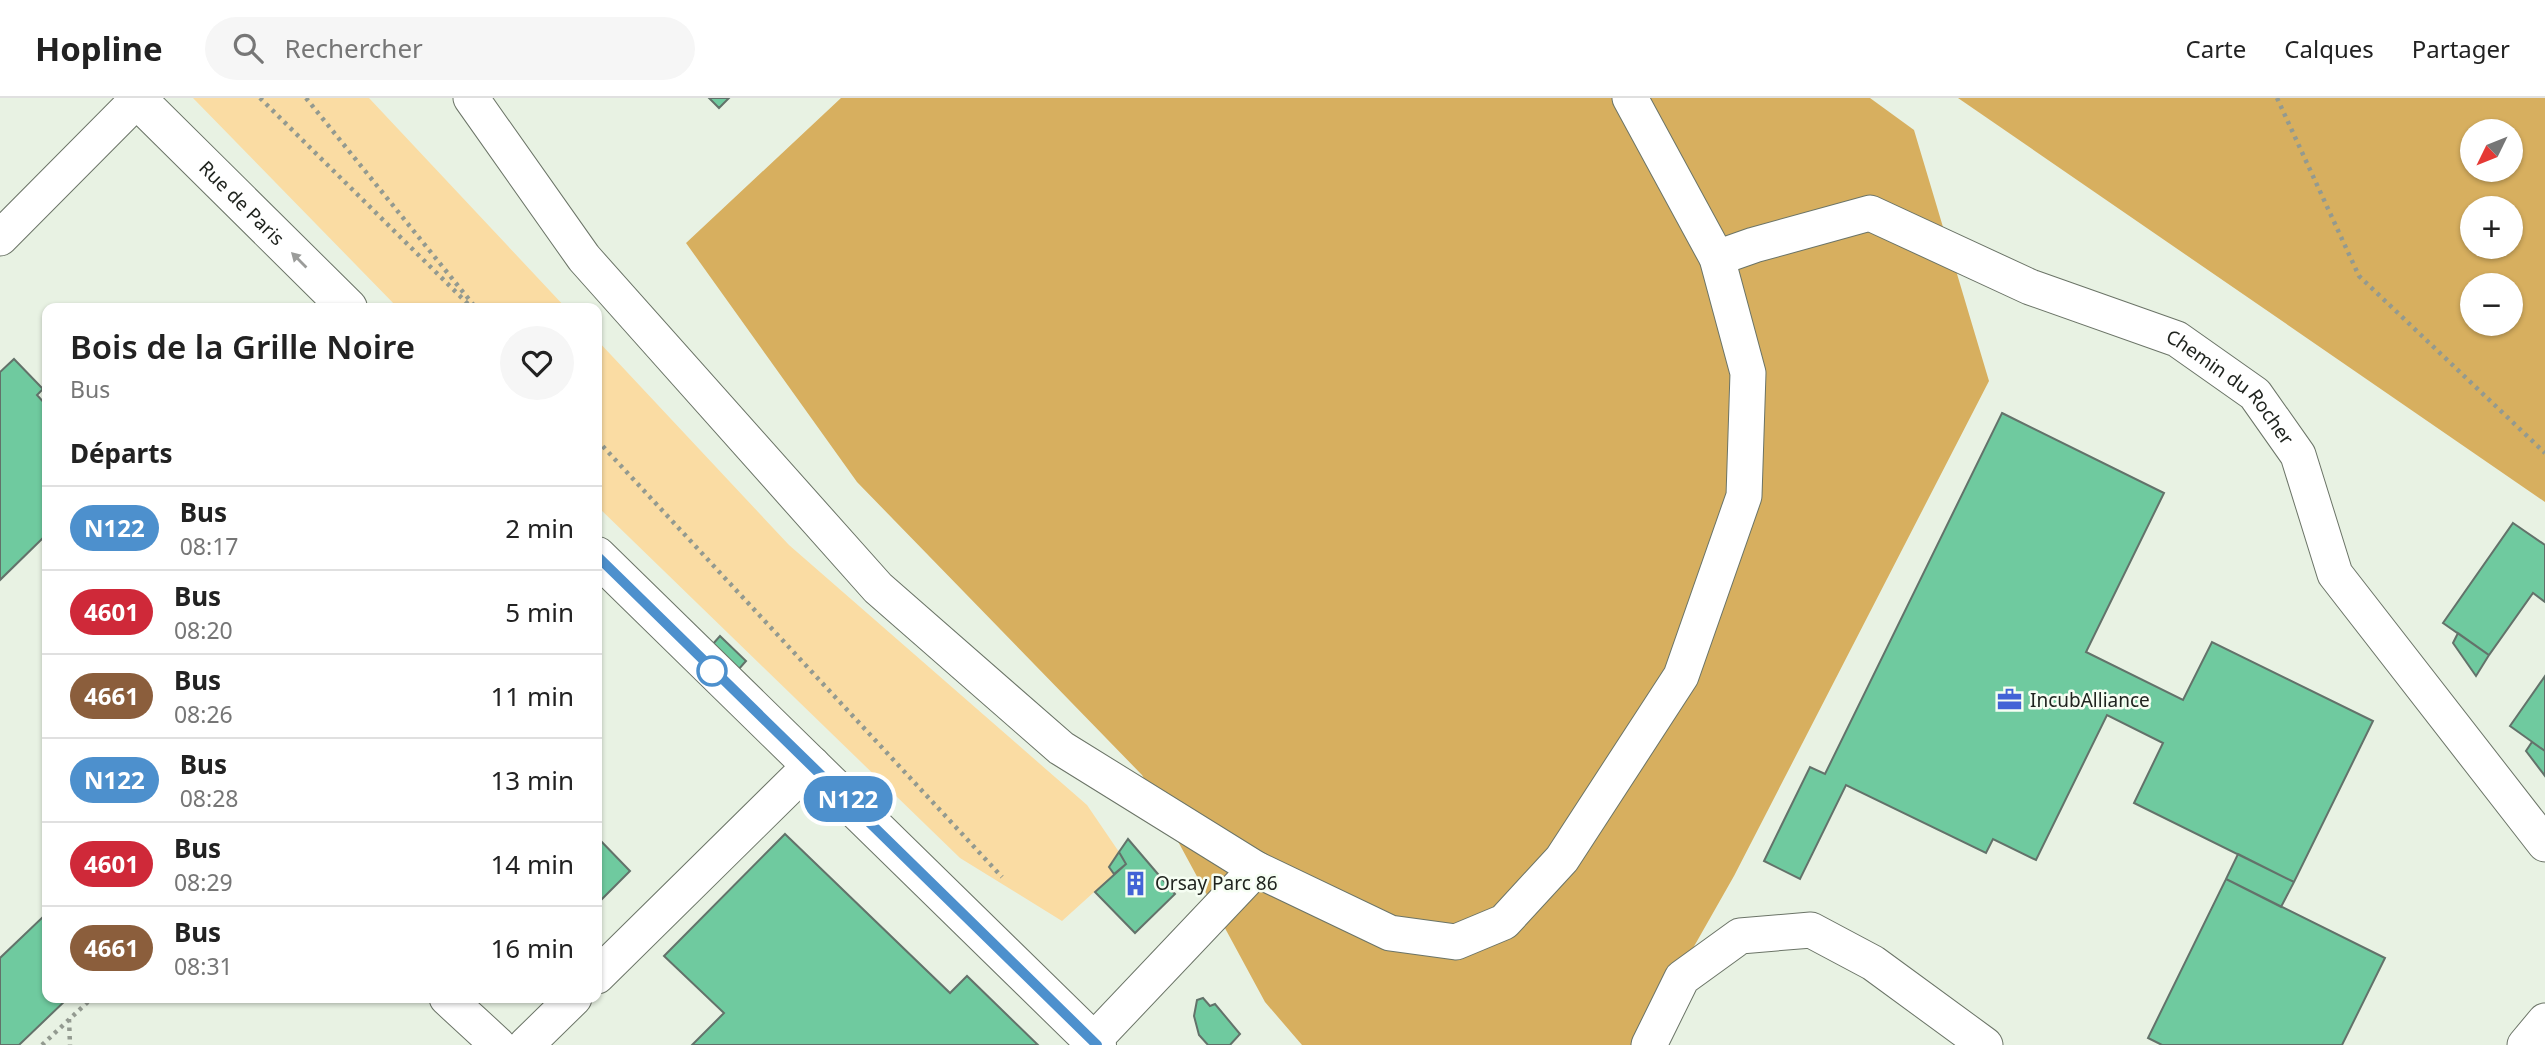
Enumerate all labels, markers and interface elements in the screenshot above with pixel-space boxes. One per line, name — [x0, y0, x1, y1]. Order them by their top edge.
search box — [205, 17, 695, 80]
text: Hopline — [35, 26, 163, 71]
icon: search — [229, 29, 267, 67]
text: Rechercher — [285, 30, 423, 66]
text: Carte — [2186, 32, 2246, 65]
text: Calques — [2284, 32, 2374, 65]
text: Partager — [2412, 32, 2510, 65]
north arrow — [2460, 119, 2524, 182]
map controls — [2460, 119, 2523, 336]
street label: Rue de Paris — [193, 155, 290, 251]
button: + — [2460, 196, 2523, 259]
one-way arrow — [292, 252, 308, 269]
button: − — [2460, 273, 2523, 336]
street label: Chemin du Rocher — [2163, 323, 2300, 450]
text: Bois de la Grille Noire — [70, 324, 415, 369]
button: heart — [500, 326, 574, 400]
text: Bus — [70, 373, 110, 405]
text: Départs — [70, 435, 173, 471]
text: Bus — [180, 494, 227, 530]
text: 2 min — [505, 510, 574, 546]
text: N122 — [84, 511, 145, 544]
text: 08:17 — [180, 530, 239, 562]
text: Bus — [174, 578, 221, 614]
text: 5 min — [505, 594, 574, 630]
text: 4601 — [84, 595, 139, 628]
text: 08:20 — [174, 614, 233, 646]
unlabelled marker — [697, 656, 727, 686]
text: Bus — [174, 662, 221, 698]
text: 11 min — [490, 678, 574, 714]
text: 4661 — [84, 679, 139, 712]
office icon: IncubAlliance — [1996, 686, 2024, 714]
place label: IncubAlliance — [2030, 687, 2150, 713]
text: 08:26 — [174, 698, 233, 730]
text: Bus — [180, 746, 227, 782]
text: 13 min — [490, 762, 574, 798]
text: N122 — [84, 763, 145, 796]
line badge: N122 — [799, 776, 897, 822]
text: 08:28 — [180, 782, 239, 814]
text: N122 — [818, 782, 878, 815]
text: Bus — [174, 830, 221, 866]
text: 14 min — [490, 846, 574, 882]
text: 4601 — [84, 847, 139, 880]
text: 08:29 — [174, 866, 233, 898]
building icon: Orsay Parc 86 — [1121, 869, 1149, 897]
place label: Orsay Parc 86 — [1155, 870, 1278, 896]
text: Bus — [174, 914, 221, 950]
text: 16 min — [490, 930, 574, 966]
text: 4661 — [84, 931, 139, 964]
text: 08:31 — [174, 950, 233, 982]

